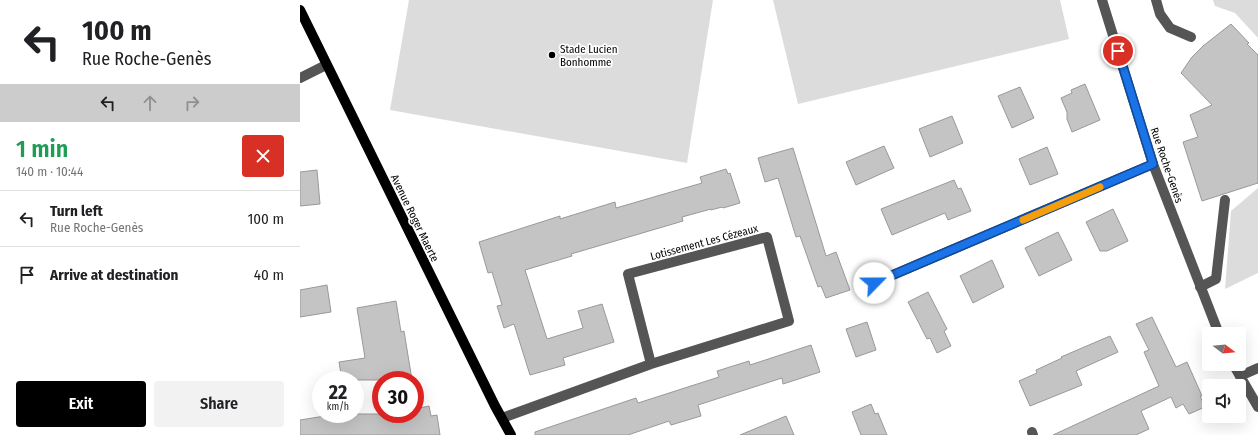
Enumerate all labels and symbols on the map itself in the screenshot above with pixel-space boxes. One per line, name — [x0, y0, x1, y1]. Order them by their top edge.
pin — [1101, 34, 1135, 68]
place label: Stade Lucien Bonhomme — [560, 43, 617, 69]
marker: Stade Lucien Bonhomme — [547, 50, 557, 60]
street label: Rue Roche-Genès — [1148, 126, 1186, 205]
street label: Avenue Roger Maerte — [388, 172, 441, 264]
street label: Lotissement Les Cézeaux — [649, 222, 760, 263]
position arrow — [853, 262, 895, 304]
north arrow — [1202, 327, 1246, 371]
speed limit sign: 30 — [372, 371, 424, 423]

